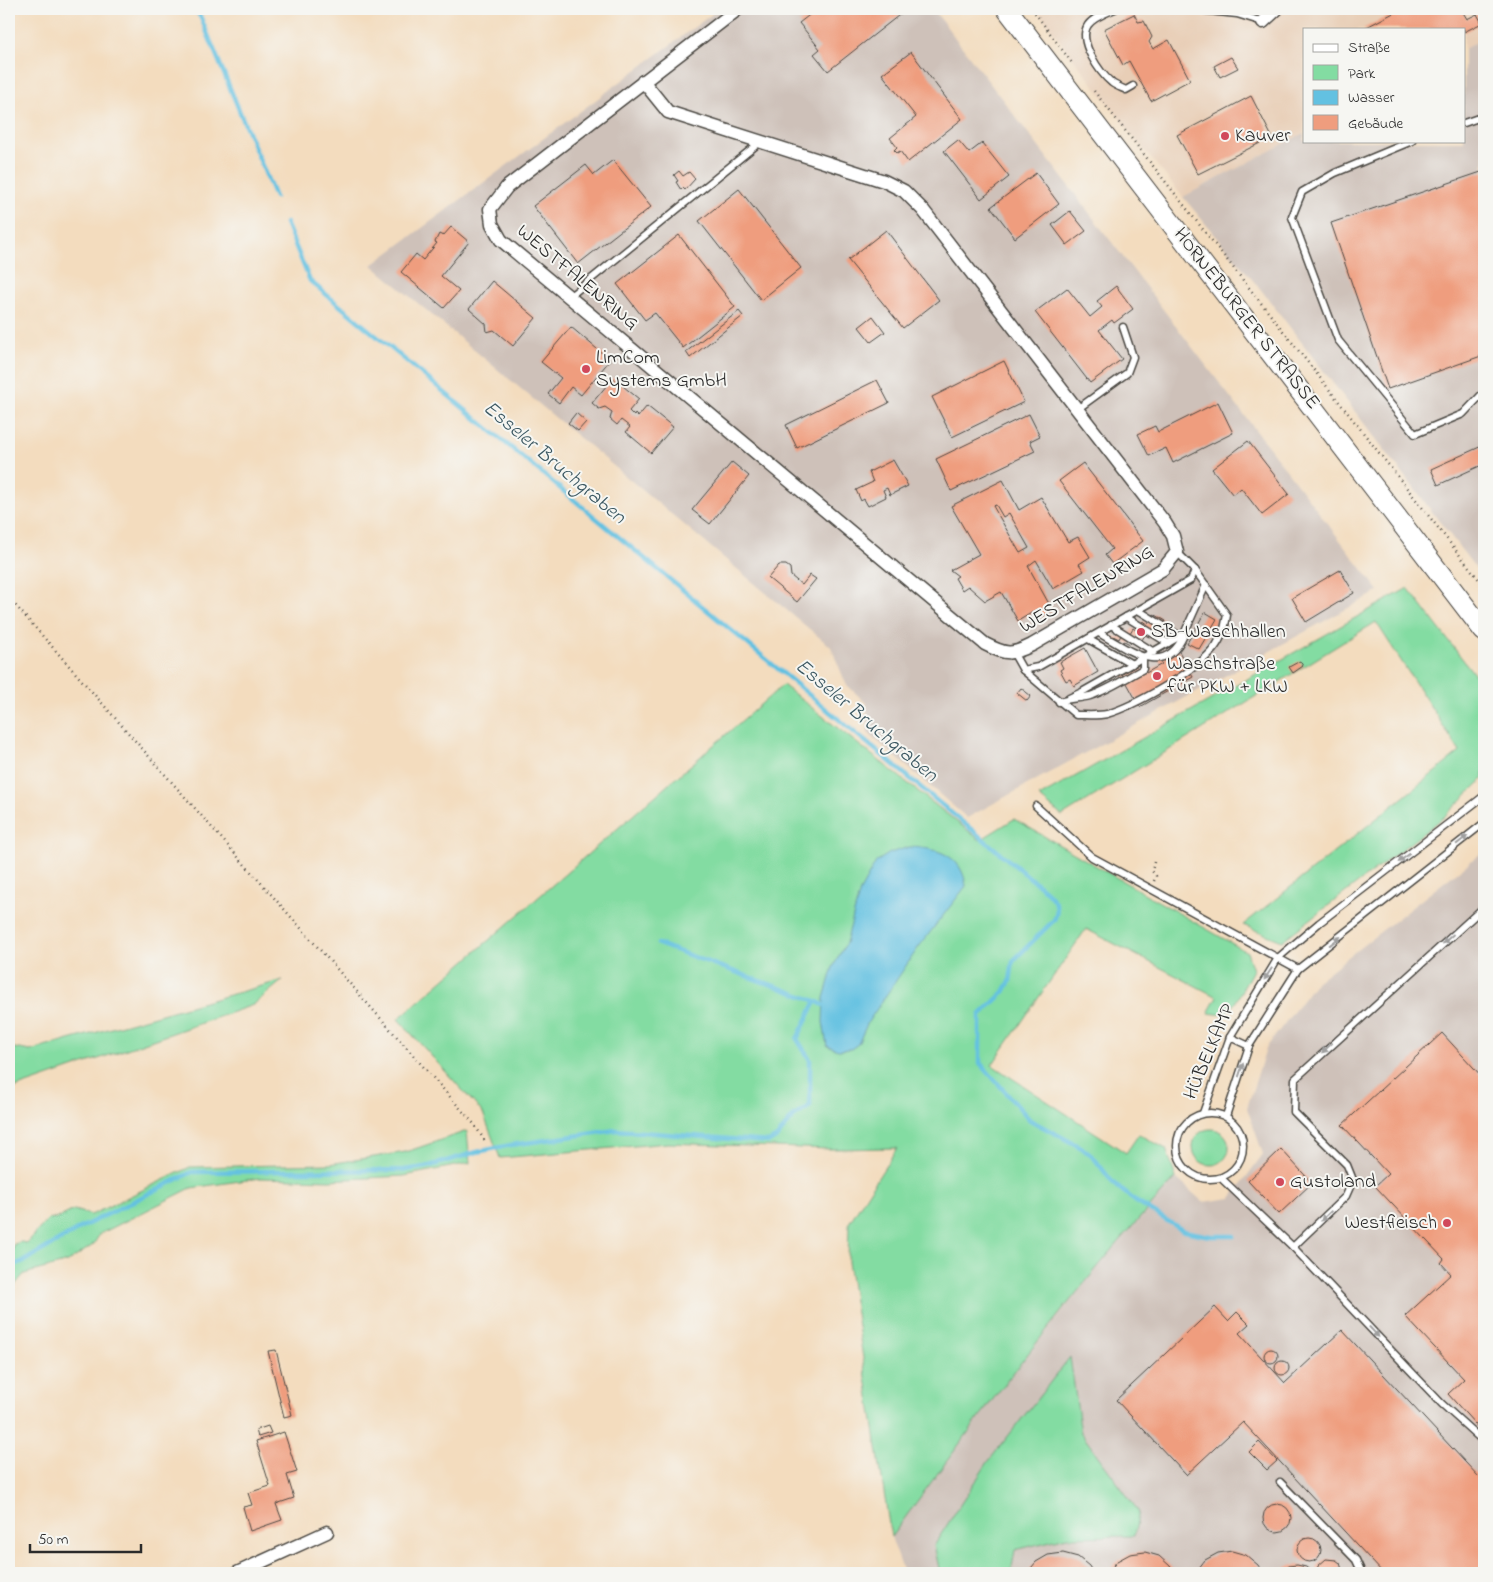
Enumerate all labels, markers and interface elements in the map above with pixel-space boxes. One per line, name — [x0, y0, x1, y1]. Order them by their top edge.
legend — [1303, 28, 1466, 142]
text: Straße — [1348, 37, 1390, 59]
text: Park — [1348, 63, 1376, 85]
text: Wasser — [1348, 87, 1395, 109]
text: Gebäude — [1348, 113, 1404, 135]
place label: Kauver — [1235, 122, 1291, 151]
marker: Kauver — [1219, 130, 1231, 142]
street label: WESTFALENRING — [509, 218, 645, 338]
street label: HORNEBURGER STRASSE — [1166, 222, 1326, 416]
place label: LimCom Systems GmbH — [596, 344, 727, 396]
marker: LimCom Systems GmbH — [580, 363, 592, 375]
water label: Esseler Bruchgraben — [475, 394, 632, 533]
street label: WESTFALENRING — [1014, 538, 1160, 642]
place label: SB-Waschhallen — [1151, 618, 1286, 647]
marker: SB-Waschhallen — [1135, 626, 1147, 638]
place label: Waschstraße für PKW + LKW — [1167, 650, 1288, 702]
water label: Esseler Bruchgraben — [787, 652, 944, 791]
marker: Waschstraße für PKW + LKW — [1151, 670, 1163, 682]
one-way arrow — [1456, 835, 1469, 846]
one-way arrow — [1397, 853, 1411, 863]
one-way arrow — [1442, 933, 1454, 945]
one-way arrow — [1328, 935, 1341, 946]
one-way arrow — [1263, 967, 1273, 980]
street label: HÜBELKAMP — [1177, 999, 1243, 1105]
one-way arrow — [1321, 1043, 1334, 1054]
one-way arrow — [1238, 1062, 1245, 1077]
place label: Gustoland — [1290, 1168, 1376, 1197]
marker: Gustoland — [1274, 1176, 1286, 1188]
place label: Westfleisch — [1344, 1209, 1437, 1238]
one-way arrow — [1320, 1210, 1332, 1222]
marker: Westfleisch — [1441, 1217, 1453, 1229]
one-way arrow — [1368, 1326, 1380, 1338]
scale bar — [30, 1522, 141, 1554]
text: 50 m — [38, 1529, 69, 1551]

